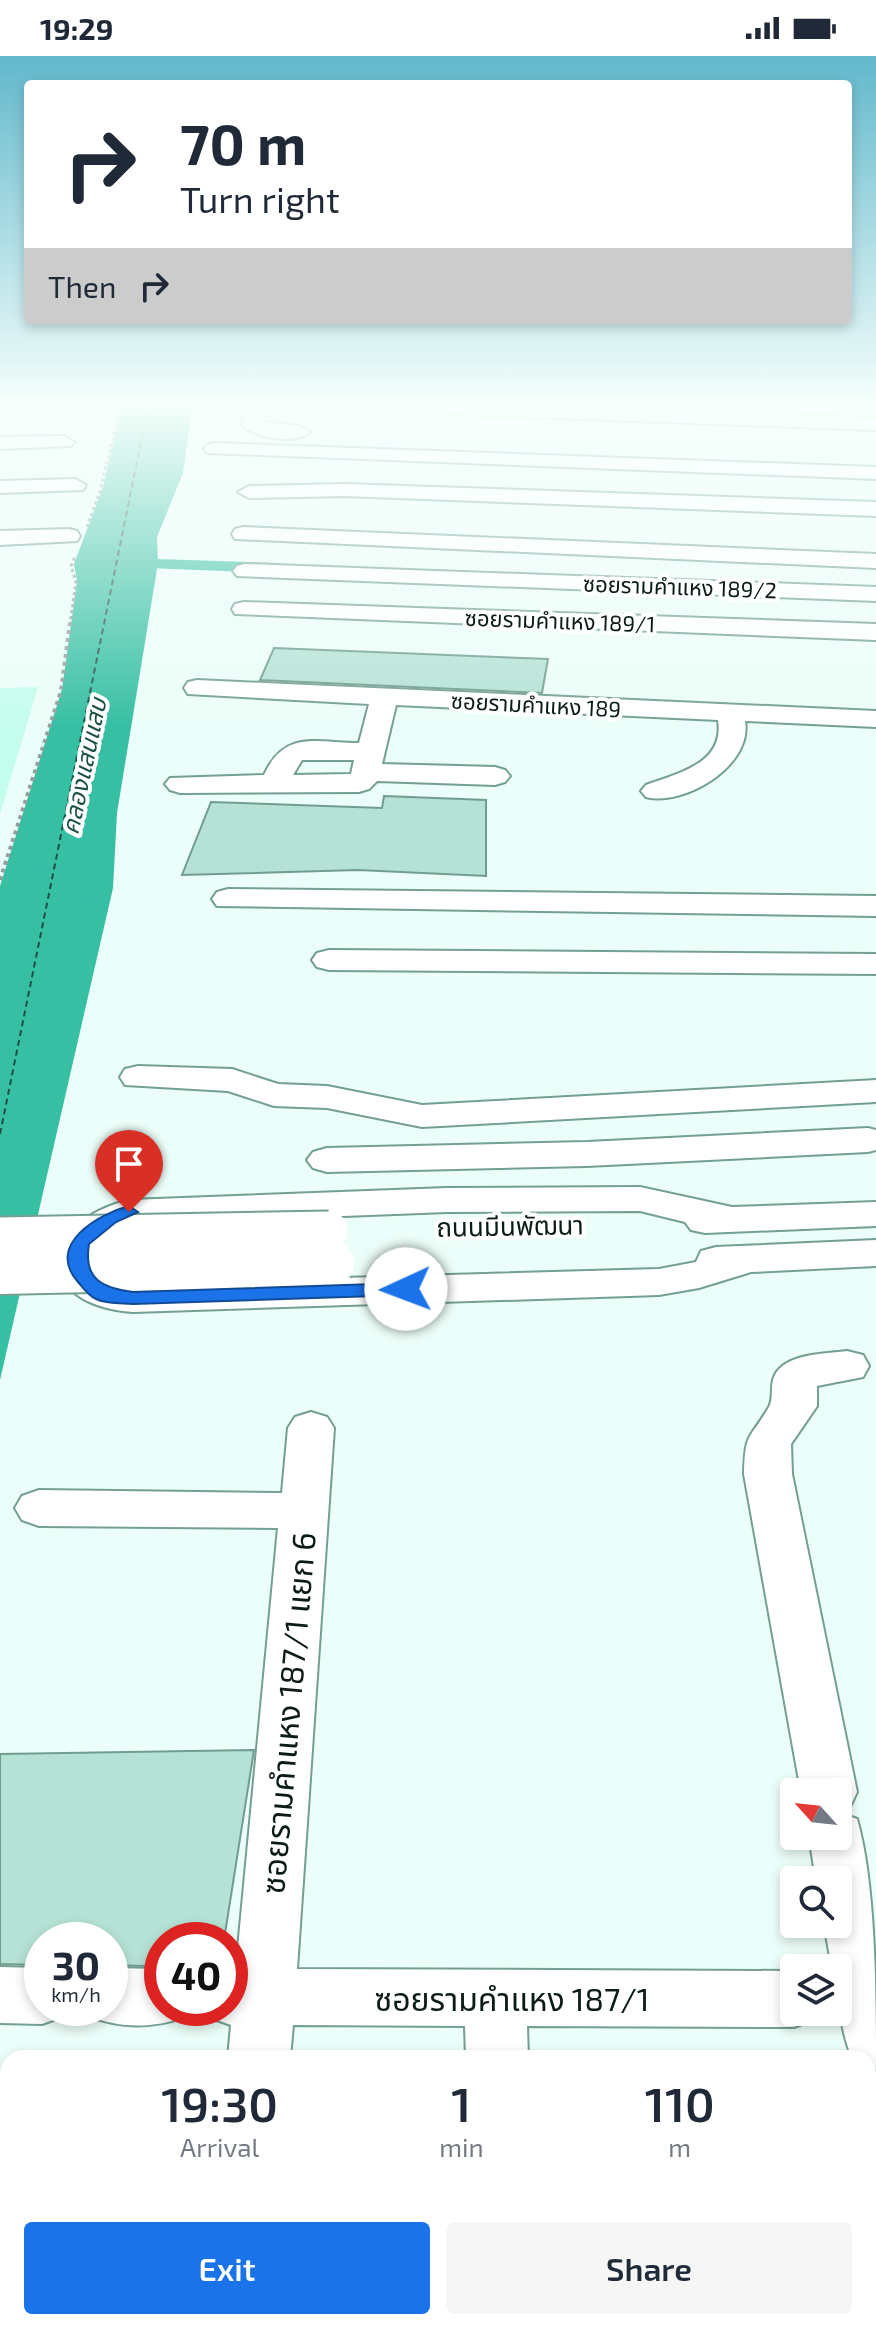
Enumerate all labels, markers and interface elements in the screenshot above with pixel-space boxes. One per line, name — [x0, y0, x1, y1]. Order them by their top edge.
text: 19:29 — [40, 10, 114, 46]
text: 70 m — [180, 109, 306, 176]
icon: right — [48, 112, 152, 216]
text: Turn right — [180, 177, 340, 220]
icon: right — [132, 264, 176, 308]
text: Then — [48, 268, 116, 304]
street label: ซอยรามคำแหง 189/2 — [583, 570, 777, 602]
street label: ซอยรามคำแหง 189/1 — [464, 604, 656, 636]
street label: ซอยรามคำแหง 189 — [450, 687, 622, 721]
water label: คลองแสนแสบ — [54, 694, 112, 837]
pin — [95, 1130, 163, 1212]
icon: arrive — [107, 1142, 151, 1186]
street label: ถนนมีนพัฒนา — [436, 1208, 584, 1242]
position arrow — [364, 1247, 448, 1331]
street label: ซอยรามคำแหง 187/1 แยก 6 — [252, 1530, 322, 1896]
north arrow — [780, 1778, 852, 1850]
map controls — [780, 1778, 852, 2026]
button: search — [780, 1866, 852, 1938]
speed limit sign: 40 — [144, 1922, 248, 2026]
text: 30 — [52, 1940, 100, 1988]
button: layers — [780, 1954, 852, 2026]
street label: ซอยรามคำแหง 187/1 — [374, 1979, 650, 2017]
text: km/h — [51, 1982, 101, 2006]
text: 19:30 — [161, 2074, 278, 2132]
text: 1 — [451, 2074, 471, 2132]
text: 110 — [645, 2074, 715, 2132]
text: Arrival — [180, 2131, 259, 2162]
text: min — [439, 2131, 484, 2162]
text: m — [668, 2131, 691, 2162]
button: Exit — [24, 2222, 430, 2314]
button: Share — [446, 2222, 852, 2314]

